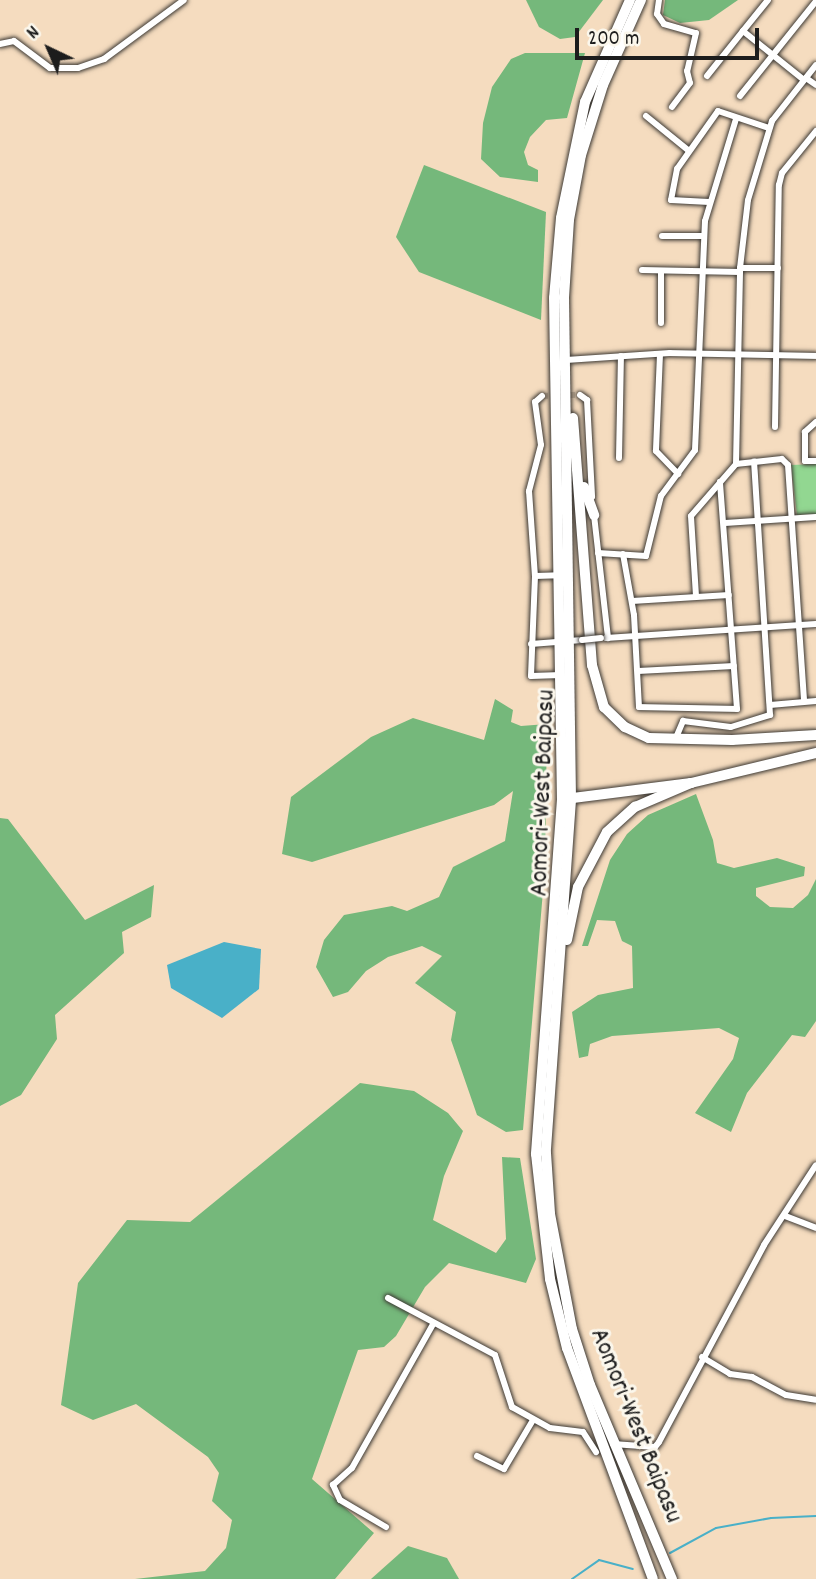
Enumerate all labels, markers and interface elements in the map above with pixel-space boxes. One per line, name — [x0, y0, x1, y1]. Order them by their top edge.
north arrow — [14, 14, 84, 84]
scale bar — [578, 14, 762, 58]
text: N — [21, 21, 47, 47]
text: 200 m — [588, 25, 639, 55]
street label: Aomori-West Baipasu — [525, 689, 563, 897]
street label: Aomori-West Baipasu — [582, 1324, 688, 1528]

